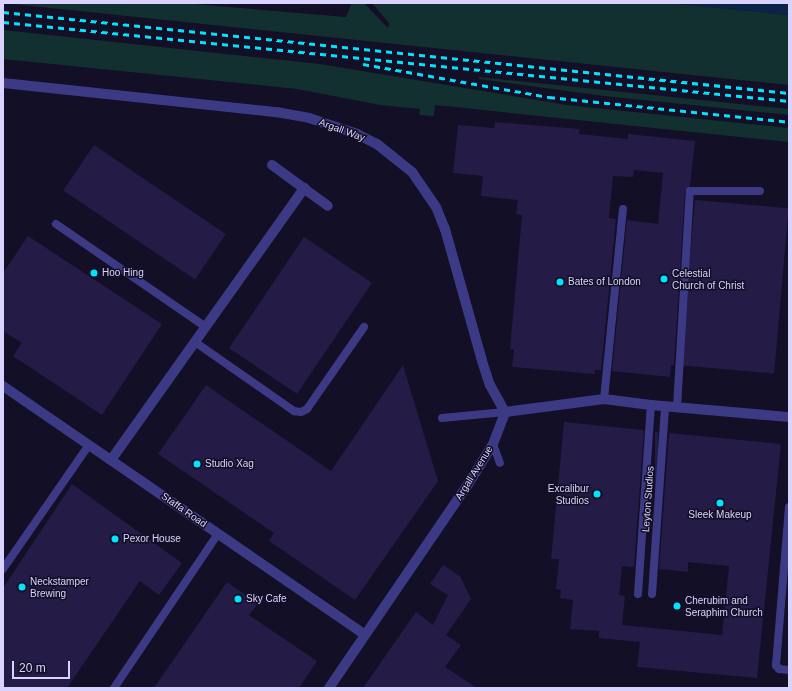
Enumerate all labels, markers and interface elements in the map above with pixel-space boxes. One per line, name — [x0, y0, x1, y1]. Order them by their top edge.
street label: Argall Way — [317, 116, 367, 144]
place label: Hoo Hing — [102, 267, 144, 279]
place label: Celestial Church of Christ — [672, 267, 744, 290]
marker: Hoo Hing — [89, 268, 99, 278]
marker: Celestial Church of Christ — [659, 274, 669, 284]
place label: Bates of London — [568, 276, 641, 288]
marker: Bates of London — [555, 277, 565, 287]
street label: Argall Avenue — [452, 443, 496, 503]
place label: Studio Xag — [205, 458, 254, 470]
marker: Studio Xag — [192, 459, 202, 469]
street label: Leyton Studios — [640, 466, 656, 532]
place label: Excalibur Studios — [548, 482, 589, 506]
marker: Excalibur Studios — [592, 489, 602, 499]
street label: Staffa Road — [159, 490, 209, 530]
marker: Sleek Makeup — [715, 498, 725, 508]
place label: Sleek Makeup — [688, 509, 752, 521]
place label: Pexor House — [123, 533, 181, 545]
marker: Pexor House — [110, 534, 120, 544]
place label: Neckstamper Brewing — [30, 575, 89, 598]
marker: Neckstamper Brewing — [17, 582, 27, 592]
place label: Sky Cafe — [246, 593, 287, 605]
marker: Sky Cafe — [233, 594, 243, 604]
place label: Cherubim and Seraphim Church — [685, 594, 763, 618]
marker: Cherubim and Seraphim Church — [672, 601, 682, 611]
scale bar — [14, 653, 72, 679]
text: 20 m — [19, 661, 46, 675]

